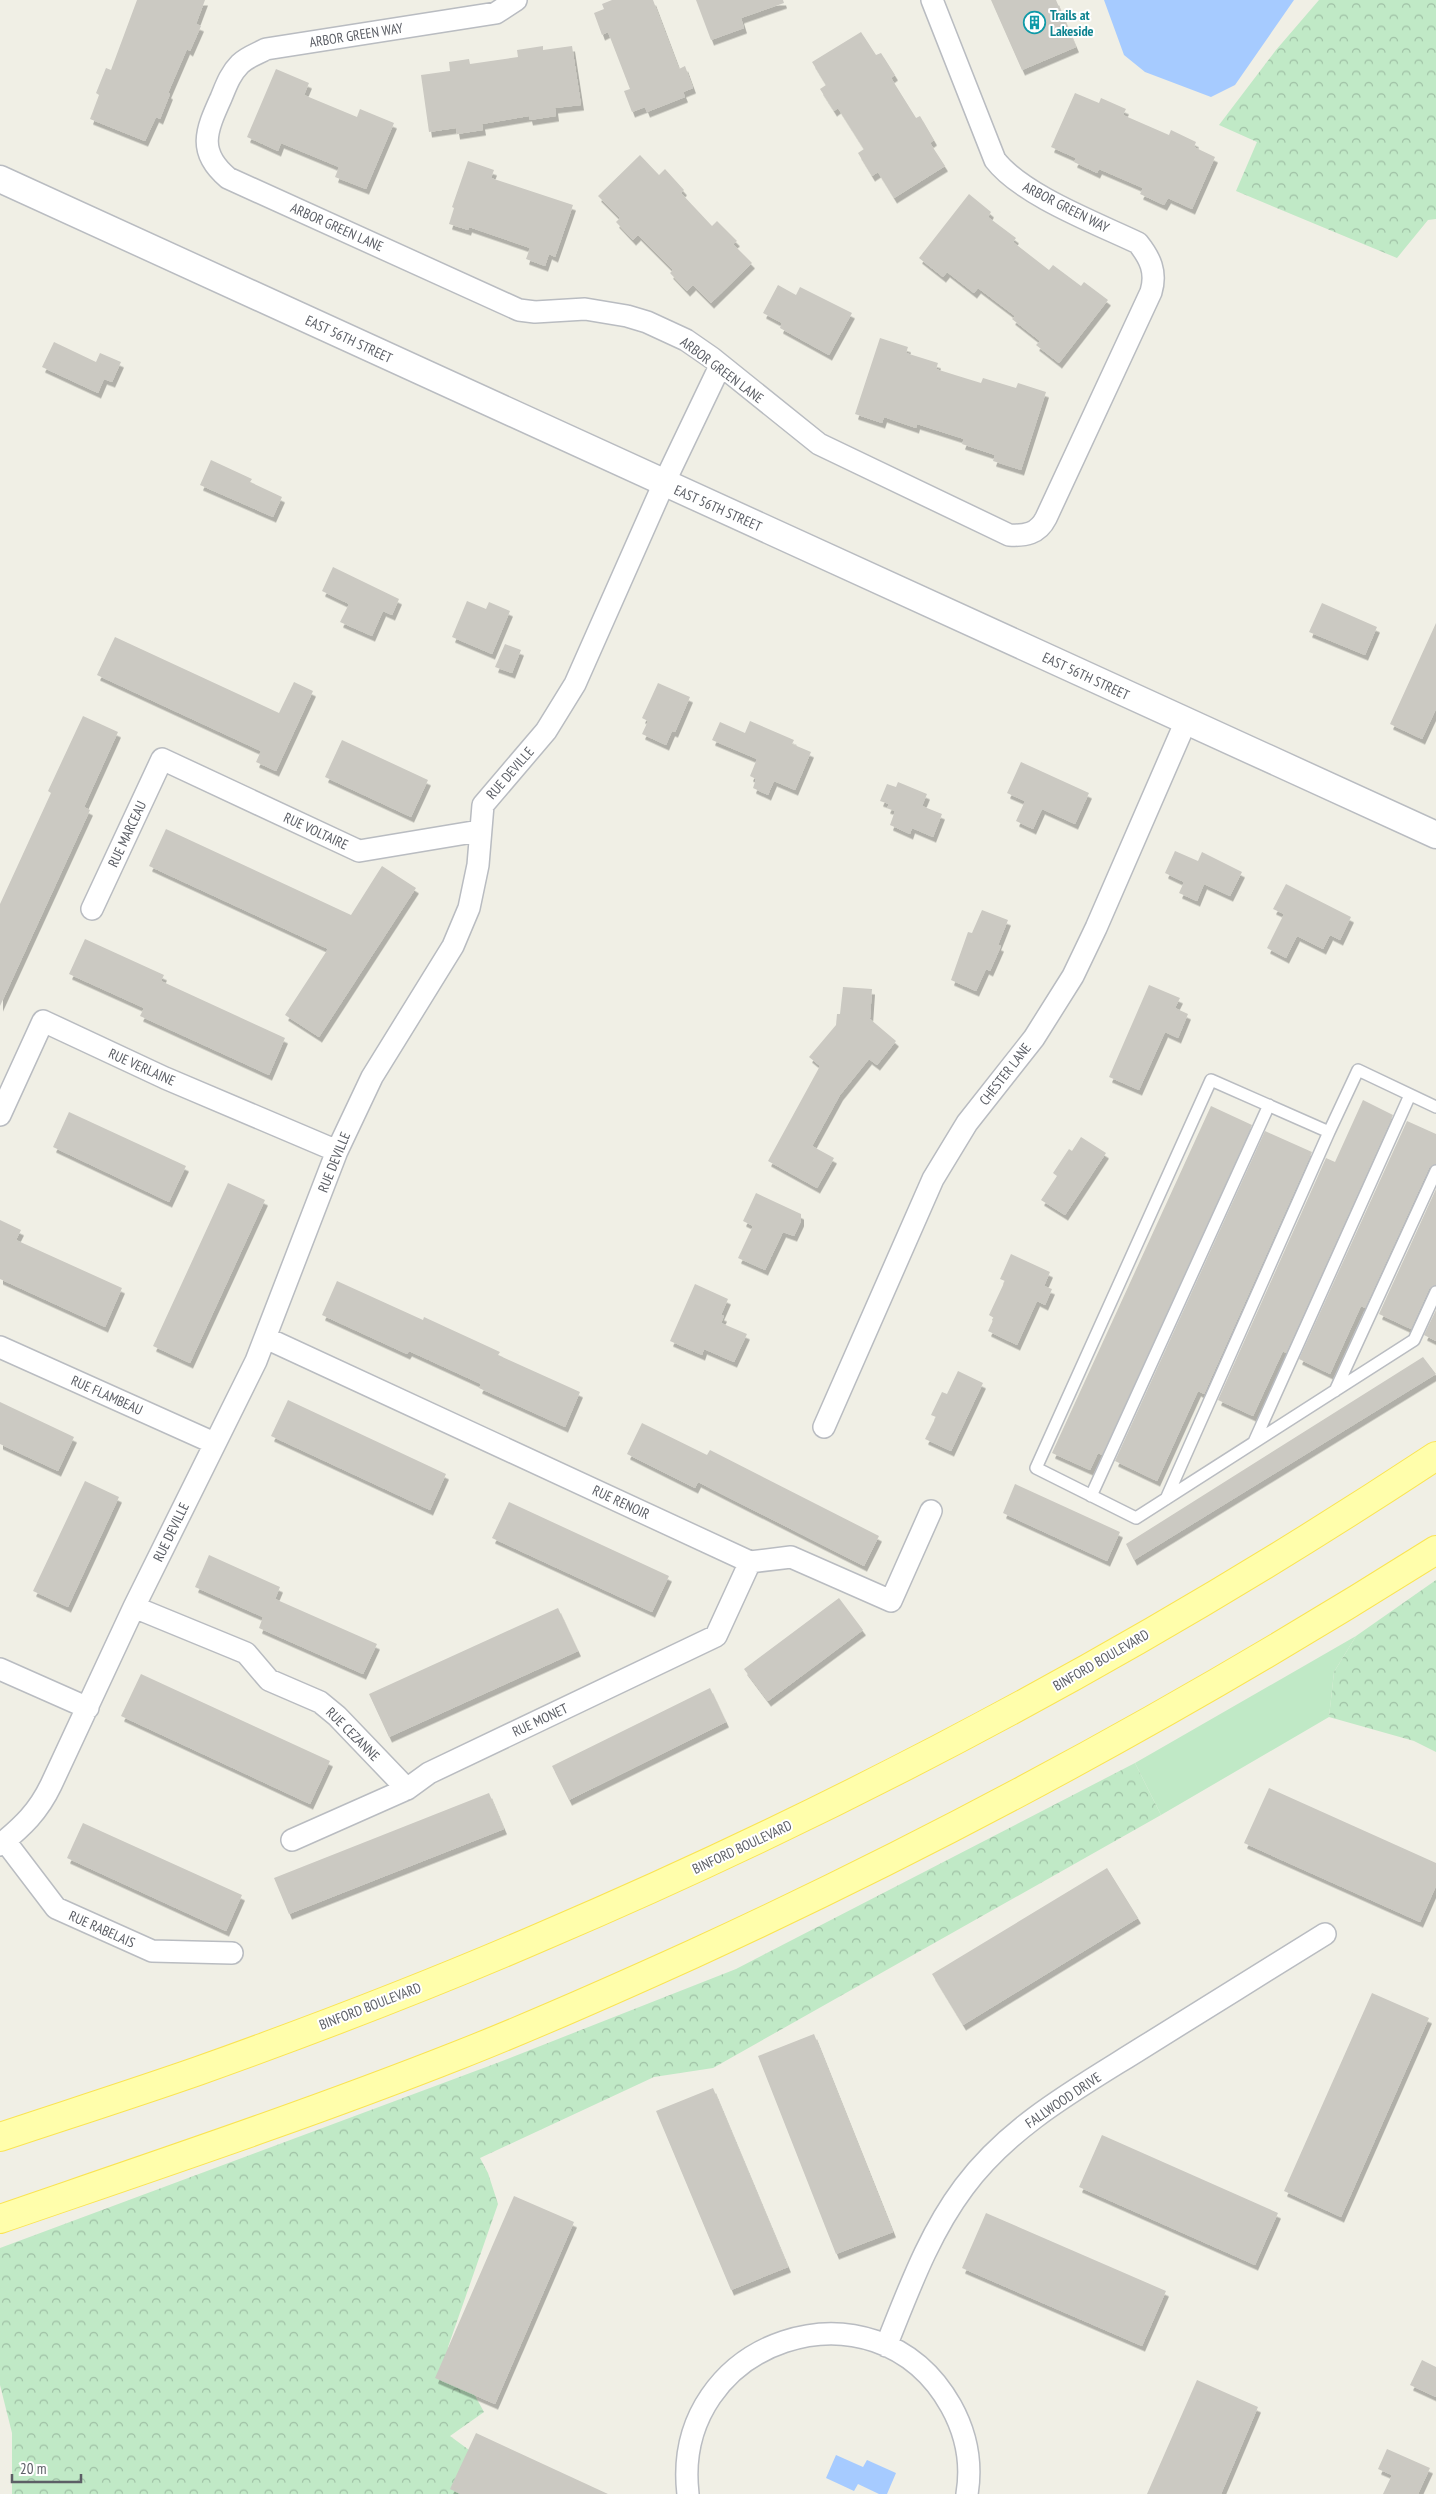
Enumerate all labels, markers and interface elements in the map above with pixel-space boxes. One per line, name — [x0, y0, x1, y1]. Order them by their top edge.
place label: Trails at Lakeside — [1050, 6, 1094, 40]
building icon: Trails at Lakeside — [1022, 11, 1046, 35]
street label: ARBOR GREEN WAY — [308, 19, 405, 51]
street label: ARBOR GREEN WAY — [1020, 178, 1113, 237]
street label: ARBOR GREEN LANE — [288, 199, 386, 255]
street label: EAST 56TH STREET — [303, 311, 396, 367]
street label: ARBOR GREEN LANE — [677, 333, 767, 407]
street label: EAST 56TH STREET — [671, 481, 765, 536]
street label: EAST 56TH STREET — [1040, 648, 1133, 704]
street label: RUE DEVILLE — [482, 743, 538, 803]
street label: RUE MARCEAU — [104, 798, 150, 870]
street label: RUE VOLTAIRE — [281, 808, 351, 854]
street label: CHESTER LANE — [975, 1039, 1035, 1109]
street label: RUE VERLAINE — [106, 1044, 178, 1090]
street label: RUE DEVILLE — [314, 1129, 354, 1195]
street label: RUE FLAMBEAU — [68, 1371, 146, 1419]
street label: RUE RENOIR — [590, 1481, 653, 1523]
street label: RUE DEVILLE — [149, 1499, 193, 1565]
street label: BINFORD BOULEVARD — [1050, 1625, 1152, 1695]
street label: RUE MONET — [509, 1699, 571, 1741]
street label: RUE CEZANNE — [322, 1703, 384, 1765]
street label: BINFORD BOULEVARD — [689, 1816, 795, 1878]
street label: RUE RABELAIS — [66, 1906, 138, 1952]
street label: BINFORD BOULEVARD — [316, 1978, 424, 2034]
street label: FALLWOOD DRIVE — [1022, 2068, 1104, 2132]
scale bar — [12, 2452, 81, 2484]
text: 20 m — [20, 2459, 46, 2478]

